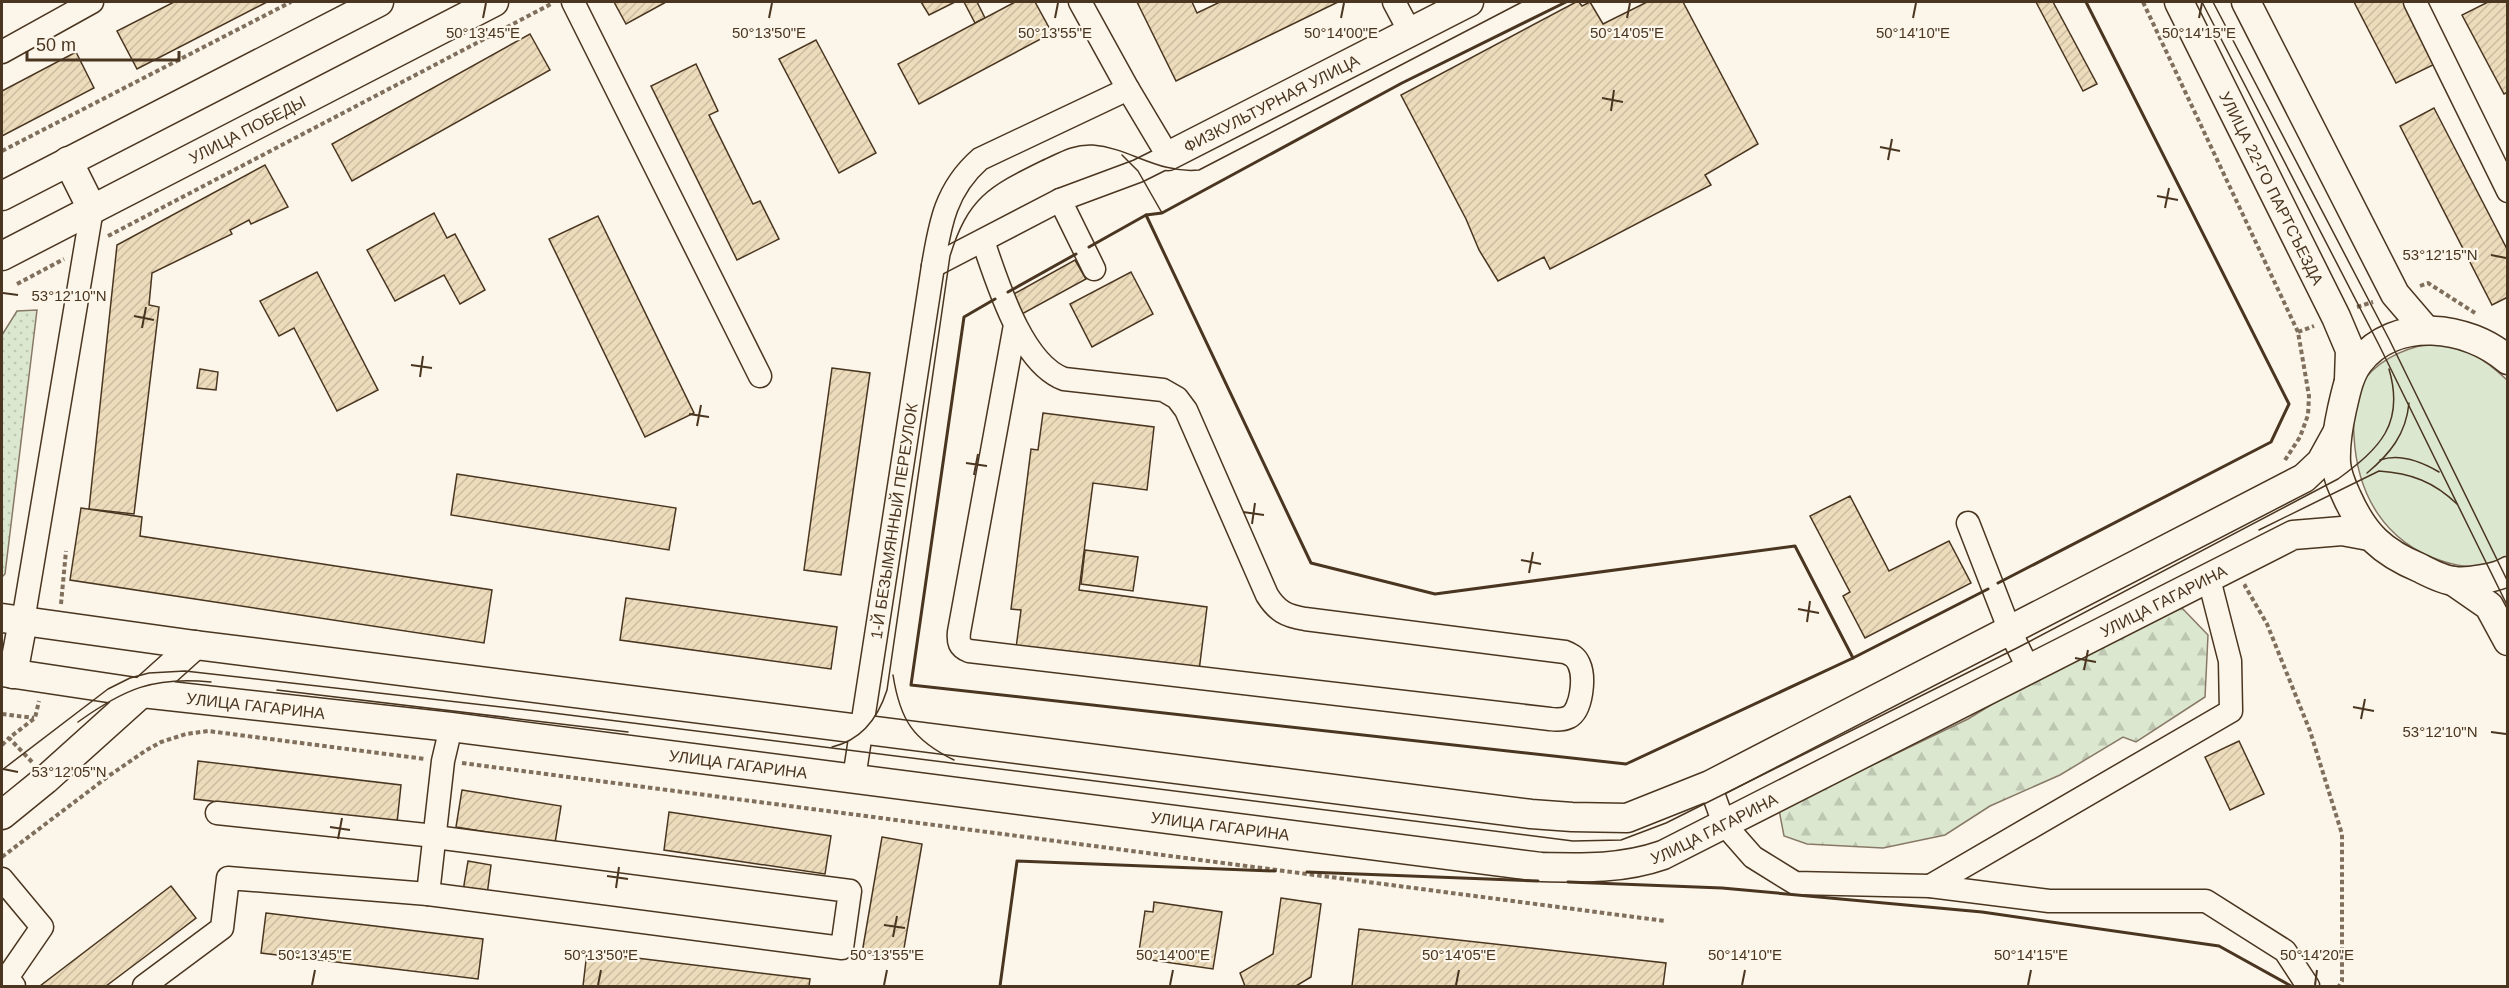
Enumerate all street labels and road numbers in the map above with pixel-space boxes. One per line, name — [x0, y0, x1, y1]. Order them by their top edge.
street label: ФИЗКУЛЬТУРНАЯ УЛИЦА — [1181, 51, 1362, 155]
street label: УЛИЦА 22-ГО ПАРТСЪЕЗДА — [2217, 89, 2327, 288]
street label: УЛИЦА ПОБЕДЫ — [186, 92, 308, 166]
street label: 1-Й БЕЗЫМЯННЫЙ ПЕРЕУЛОК — [867, 401, 920, 640]
street label: УЛИЦА ГАГАРИНА — [2097, 561, 2230, 640]
street label: УЛИЦА ГАГАРИНА — [185, 689, 326, 722]
street label: УЛИЦА ГАГАРИНА — [668, 747, 809, 781]
street label: УЛИЦА ГАГАРИНА — [1649, 790, 1780, 867]
street label: УЛИЦА ГАГАРИНА — [1150, 808, 1291, 843]

